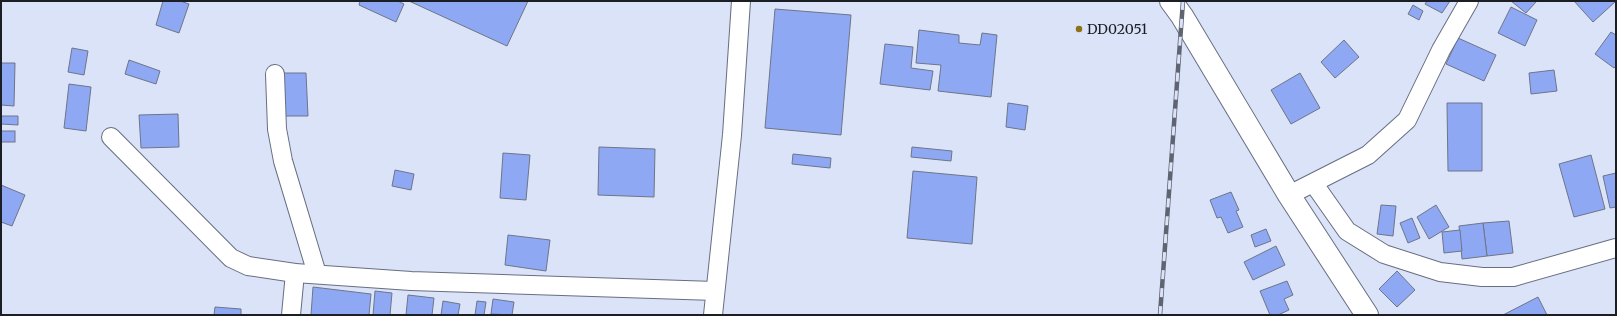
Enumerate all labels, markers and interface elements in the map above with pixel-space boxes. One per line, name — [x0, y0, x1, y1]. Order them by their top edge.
place label: DD02051 — [1087, 20, 1147, 38]
marker: DD02051 — [1074, 24, 1084, 34]

